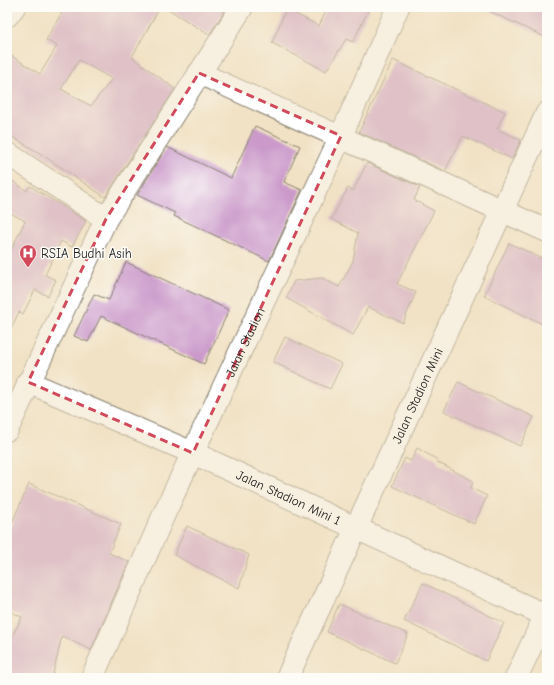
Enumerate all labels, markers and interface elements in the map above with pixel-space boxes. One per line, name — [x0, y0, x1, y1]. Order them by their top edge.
hospital icon: RSIA Budhi Asih — [18, 243, 38, 268]
place label: RSIA Budhi Asih — [41, 246, 132, 261]
street label: Jalan Stadion — [222, 305, 268, 379]
street label: Jalan Stadion Mini — [389, 346, 446, 446]
street label: Jalan Stadion Mini 1 — [234, 467, 343, 528]

